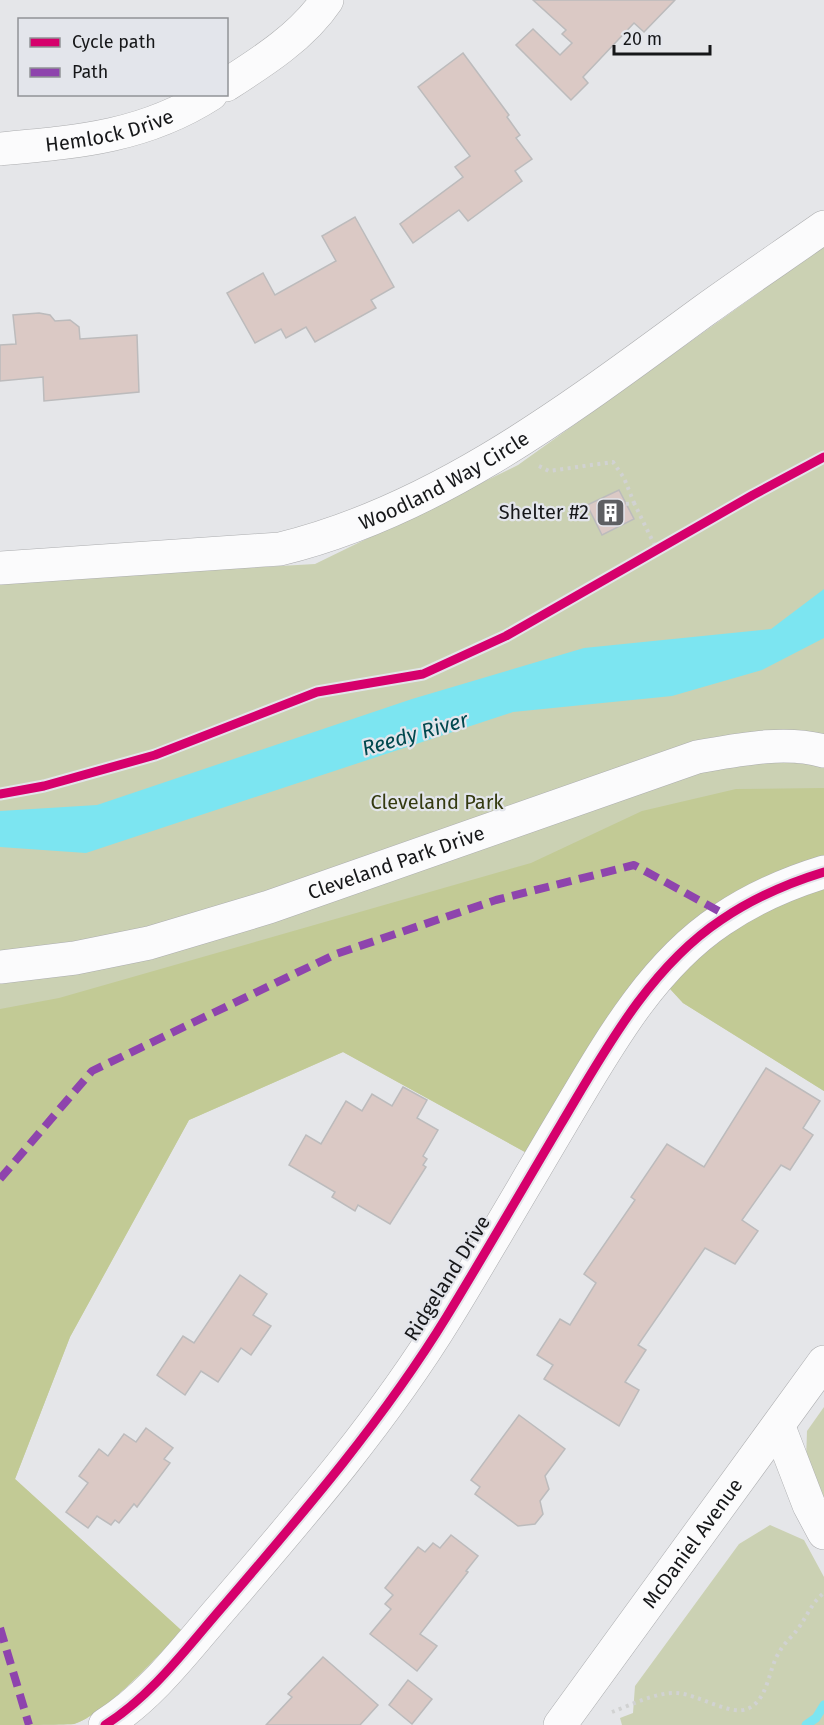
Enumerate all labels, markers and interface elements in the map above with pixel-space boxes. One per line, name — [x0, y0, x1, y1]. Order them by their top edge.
legend — [18, 18, 228, 96]
scale bar — [614, 18, 710, 56]
text: 20 m — [623, 28, 662, 50]
text: Cycle path — [72, 31, 156, 53]
text: Path — [72, 61, 108, 83]
street label: Hemlock Drive — [44, 104, 177, 157]
street label: Woodland Way Circle — [355, 426, 533, 535]
building icon: Shelter #2 — [594, 496, 626, 528]
place label: Shelter #2 — [499, 500, 589, 524]
water label: Reedy River — [359, 706, 472, 762]
park label: Cleveland Park — [370, 790, 504, 814]
street label: Cleveland Park Drive — [305, 820, 488, 904]
street label: Ridgeland Drive — [399, 1211, 495, 1345]
street label: McDaniel Avenue — [637, 1473, 748, 1613]

